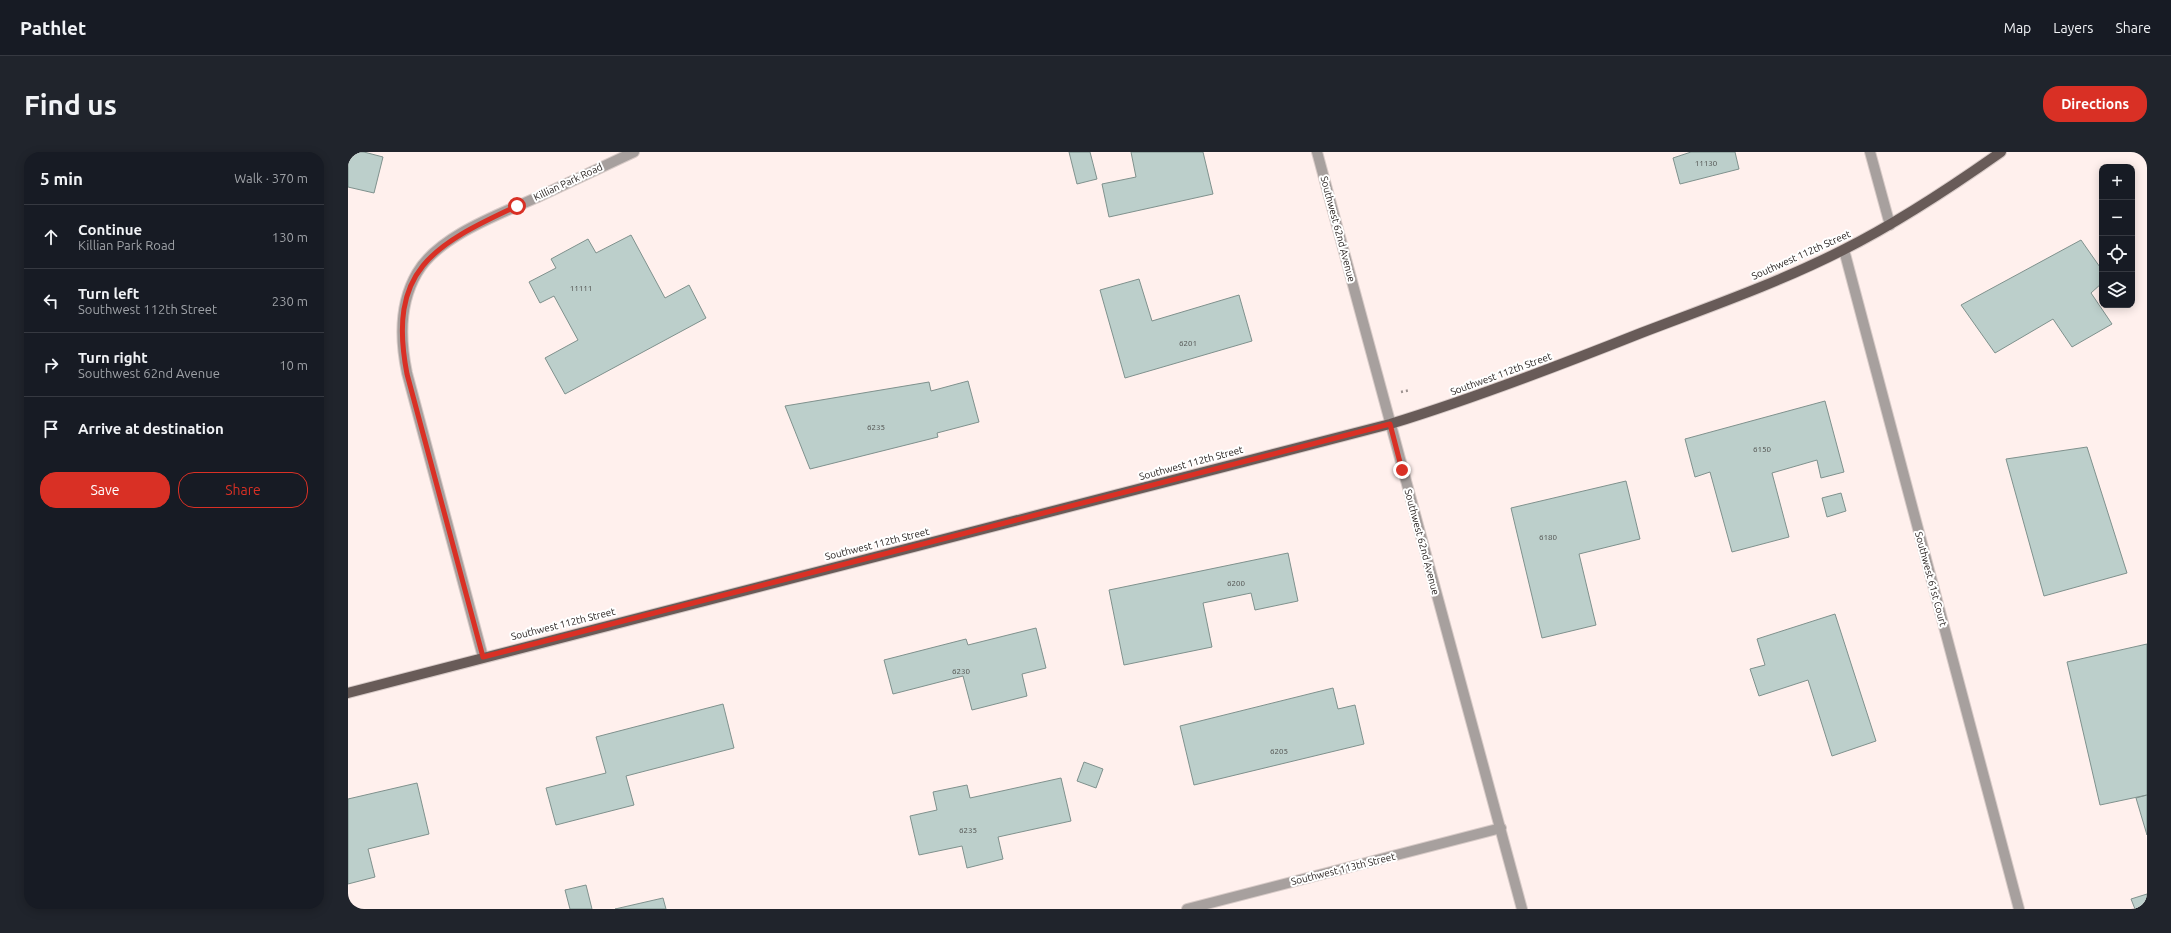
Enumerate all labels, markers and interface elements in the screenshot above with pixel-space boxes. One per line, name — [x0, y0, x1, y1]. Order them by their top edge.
text: Pathlet — [20, 17, 86, 39]
text: Map — [2004, 20, 2031, 36]
text: Layers — [2053, 20, 2093, 36]
text: Share — [2115, 20, 2151, 36]
button: Directions — [2043, 86, 2147, 122]
text: Find us — [24, 89, 117, 120]
house number: 11130 — [1695, 159, 1718, 168]
street label: Killian Park Road — [532, 161, 604, 203]
map controls — [2099, 164, 2135, 308]
button: + — [2099, 164, 2135, 200]
text: 5 min — [40, 169, 83, 188]
text: Walk · 370 m — [234, 171, 308, 185]
street label: Southwest 62nd Avenue — [1319, 175, 1357, 283]
route start — [508, 197, 526, 215]
button: − — [2099, 200, 2135, 236]
text: Continue — [78, 221, 142, 238]
icon: ahead — [40, 226, 62, 248]
street label: Southwest 112th Street — [1750, 228, 1852, 282]
text: 130 m — [272, 230, 308, 244]
button: locate — [2099, 236, 2135, 272]
text: Killian Park Road — [78, 238, 175, 252]
button: layers — [2099, 272, 2135, 308]
house number: 11111 — [570, 284, 592, 293]
text: Turn left — [78, 285, 139, 302]
icon: left — [40, 290, 62, 312]
text: 230 m — [272, 294, 308, 308]
text: Southwest 112th Street — [78, 302, 217, 316]
house number: 6201 — [1179, 339, 1197, 348]
text: Turn right — [78, 349, 148, 366]
street label: Southwest 112th Street — [1449, 351, 1553, 397]
icon: right — [40, 354, 62, 376]
text: 10 m — [279, 358, 308, 372]
text: Southwest 62nd Avenue — [78, 366, 220, 380]
icon: arrive — [40, 418, 62, 440]
text: Arrive at destination — [78, 420, 224, 437]
house number: 6235 — [867, 423, 885, 432]
street label: Southwest 112th Street — [1138, 444, 1244, 482]
house number: 6150 — [1753, 445, 1772, 454]
route end — [1393, 461, 1411, 479]
button: Save — [40, 472, 170, 508]
button: Share — [178, 472, 308, 508]
street label: Southwest 62nd Avenue — [1403, 488, 1441, 596]
street label: Southwest 112th Street — [824, 526, 930, 562]
street label: Southwest 61st Court — [1913, 530, 1949, 628]
house number: 6180 — [1539, 533, 1558, 542]
house number: 6200 — [1227, 579, 1246, 588]
street label: Southwest 112th Street — [510, 606, 616, 642]
house number: 6230 — [952, 667, 971, 676]
house number: 6205 — [1270, 747, 1288, 756]
house number: 6235 — [959, 826, 977, 835]
street label: Southwest 113th Street — [1290, 851, 1396, 887]

